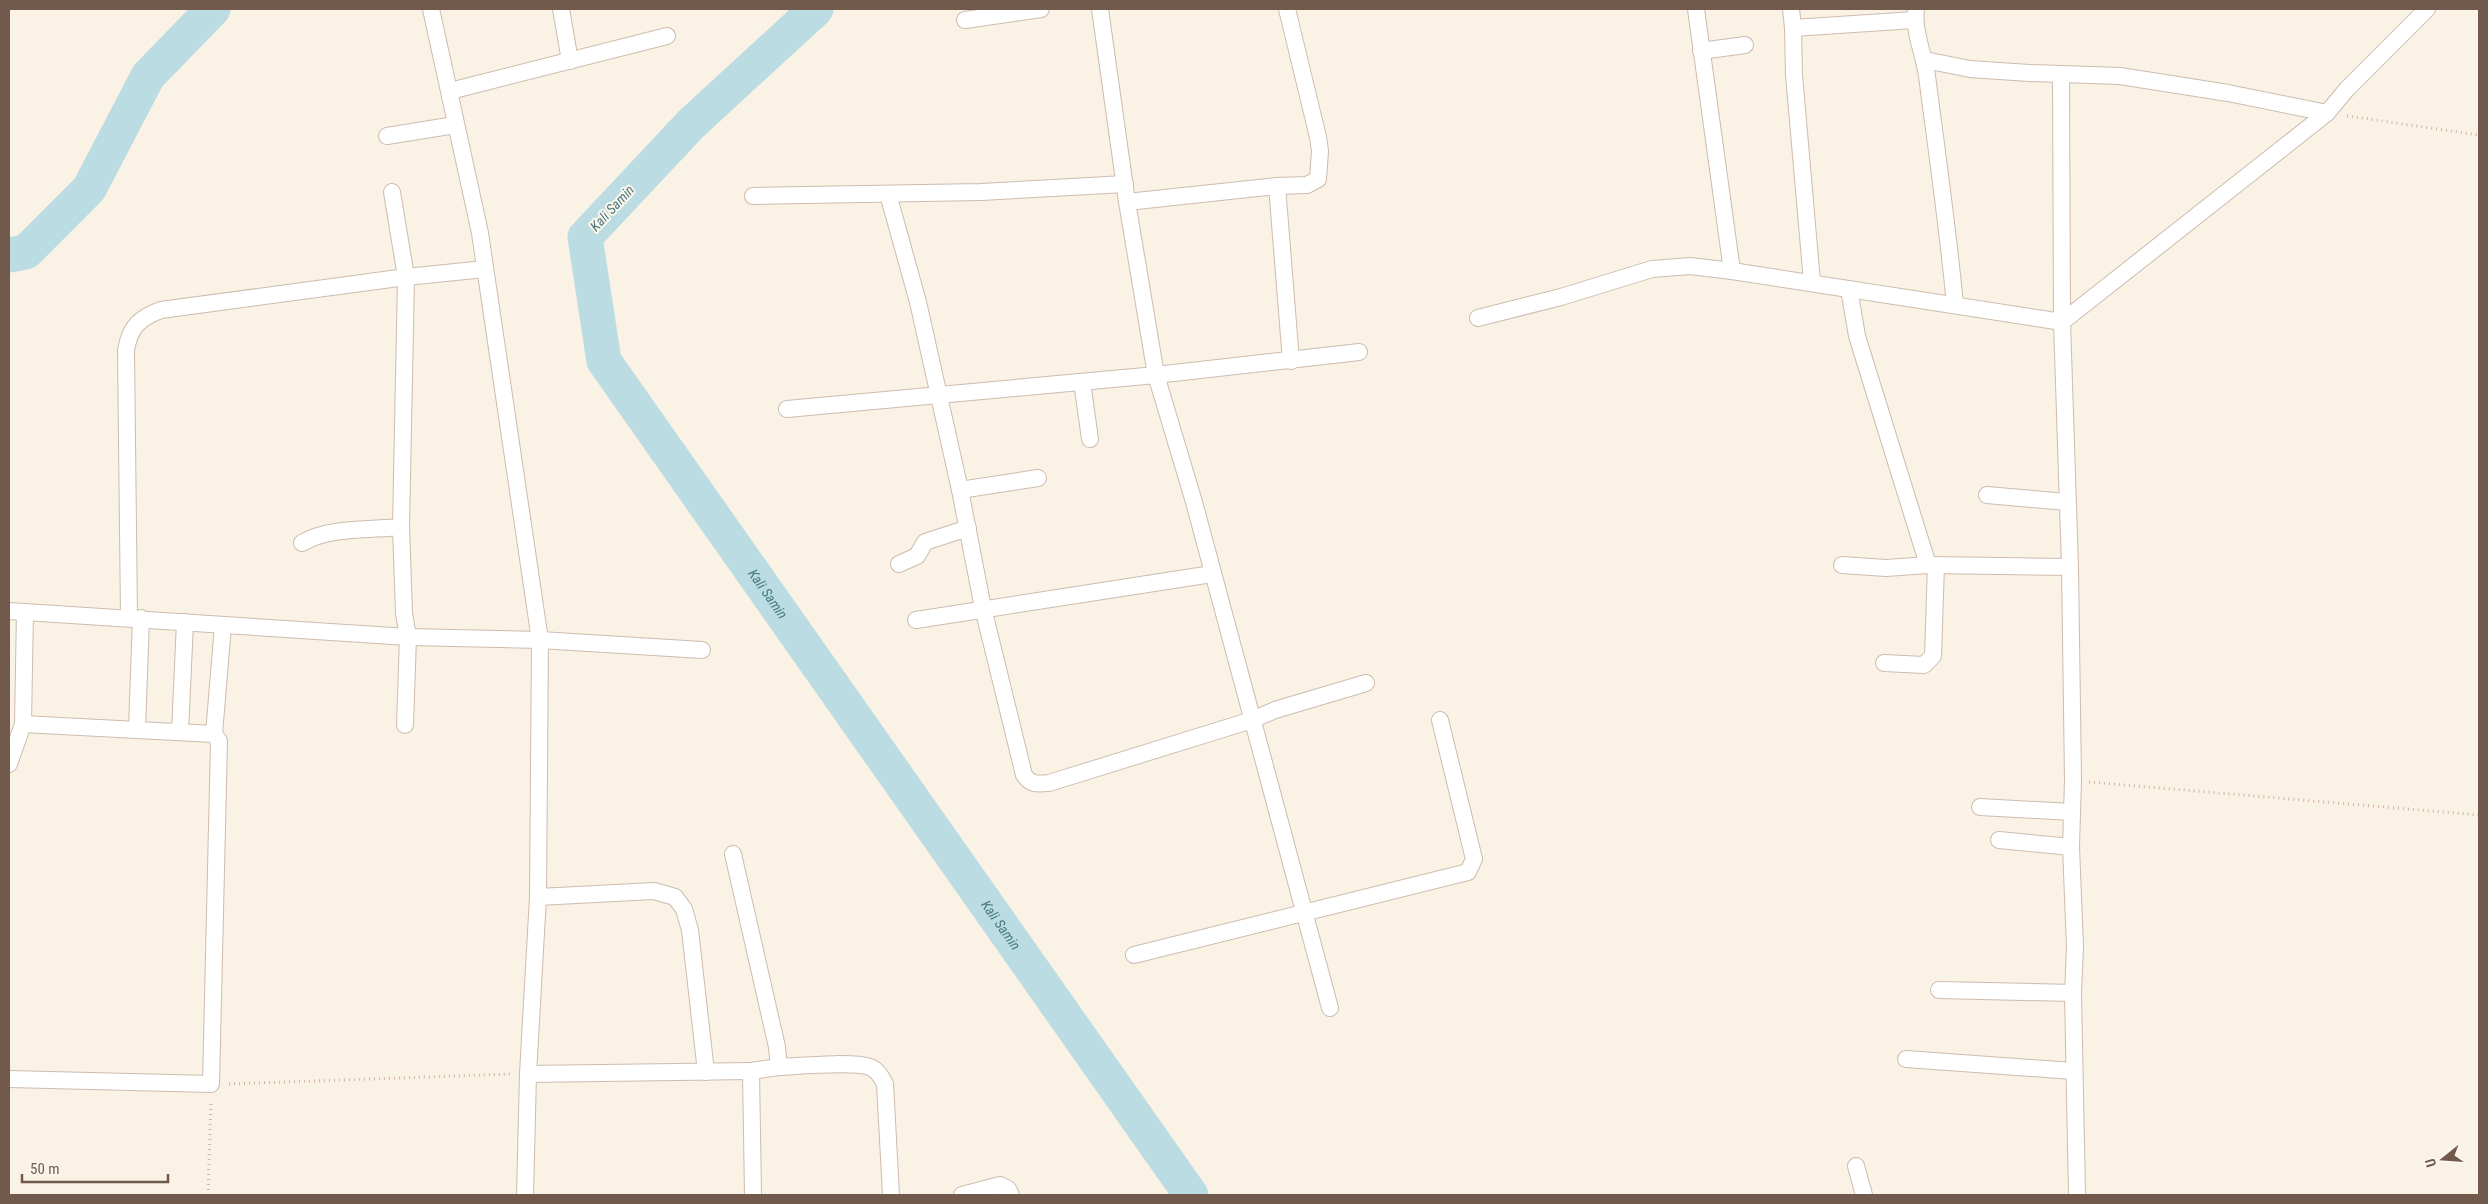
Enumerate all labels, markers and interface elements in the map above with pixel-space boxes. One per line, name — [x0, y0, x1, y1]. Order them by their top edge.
water label: Kali Samin — [587, 182, 637, 234]
water label: Kali Samin — [745, 566, 791, 622]
water label: Kali Samin — [978, 897, 1024, 953]
north arrow — [2418, 1134, 2468, 1184]
scale bar — [22, 1152, 169, 1184]
text: U — [2422, 1157, 2439, 1169]
text: 50 m — [30, 1160, 60, 1178]

